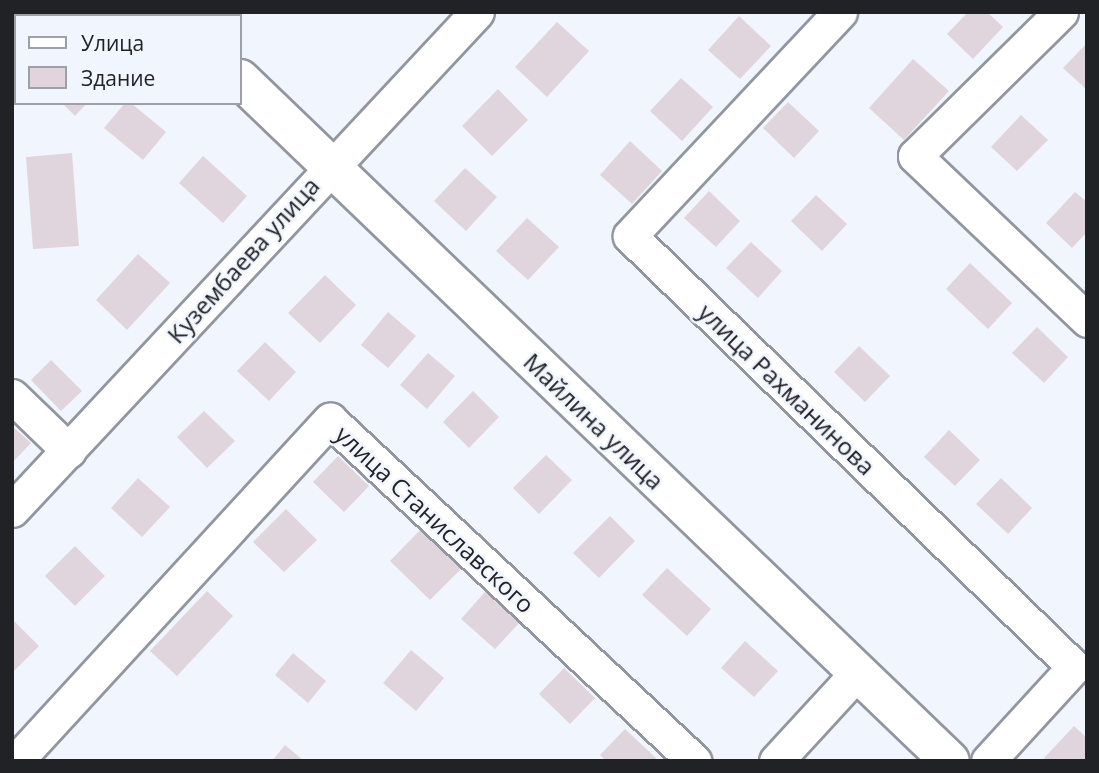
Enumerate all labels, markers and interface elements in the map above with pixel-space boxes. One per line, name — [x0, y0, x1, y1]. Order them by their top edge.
legend — [14, 14, 242, 105]
text: Улица — [81, 29, 144, 57]
text: Здание — [81, 64, 155, 92]
street label: Кузембаева улица — [161, 171, 325, 349]
street label: улица Рахманинова — [693, 297, 881, 481]
street label: Майлина улица — [518, 347, 670, 495]
street label: улица Станиславского — [330, 419, 540, 619]

